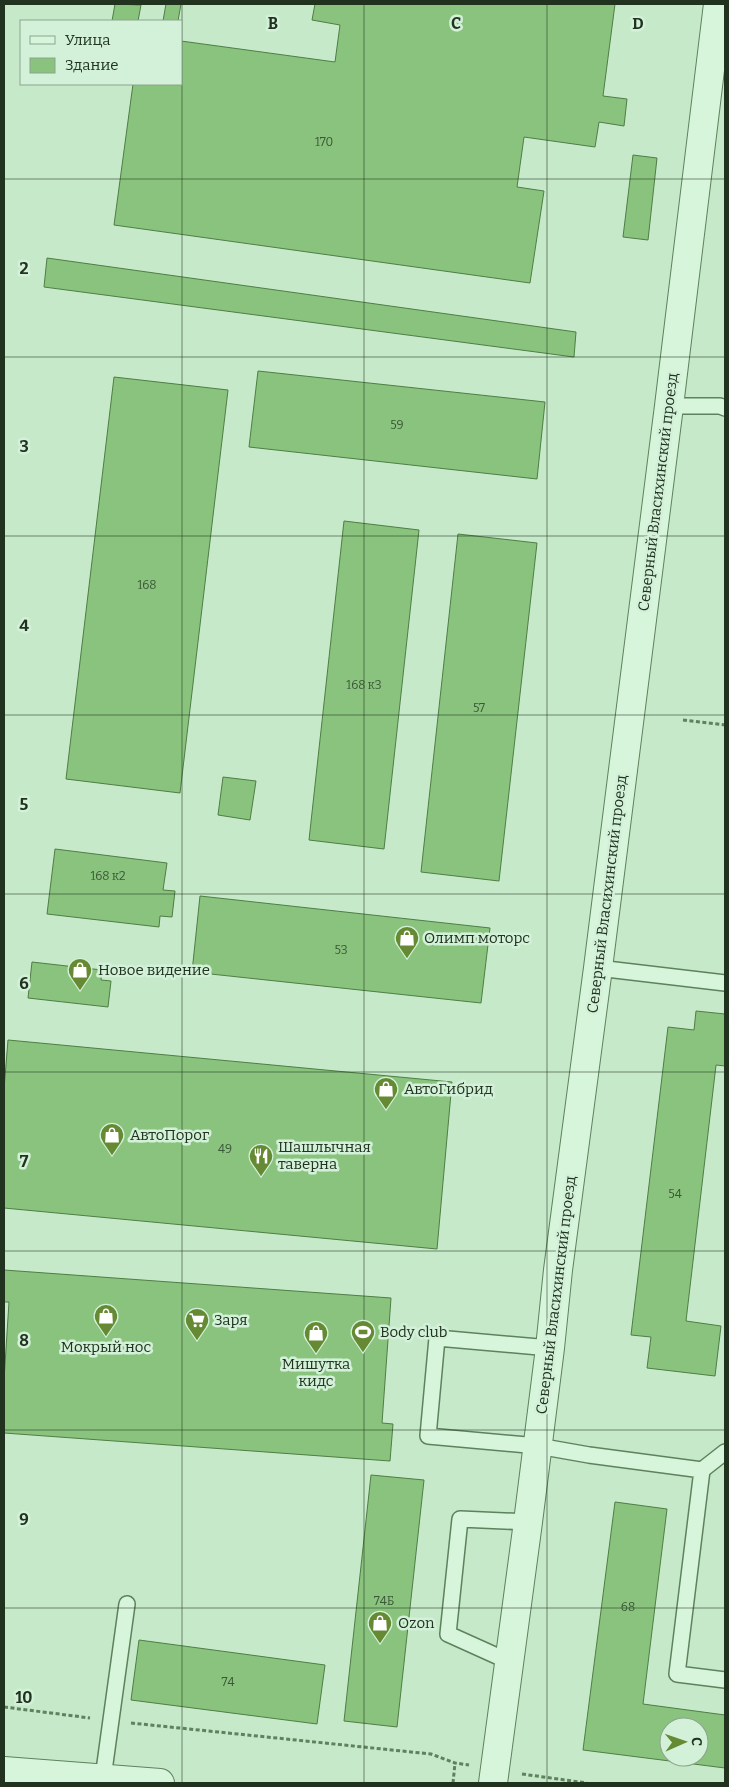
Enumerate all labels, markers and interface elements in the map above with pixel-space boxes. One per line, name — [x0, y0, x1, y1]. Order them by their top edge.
text: B — [268, 14, 278, 33]
text: C — [451, 14, 461, 33]
text: D — [632, 14, 644, 33]
legend — [20, 20, 182, 85]
text: Улица — [65, 31, 111, 49]
text: Здание — [65, 56, 119, 74]
house number: 170 — [315, 135, 333, 149]
text: 2 — [19, 259, 29, 278]
street label: Северный Власихинский проезд — [634, 372, 682, 612]
house number: 59 — [390, 418, 404, 432]
text: 3 — [19, 437, 29, 456]
house number: 168 — [137, 578, 157, 592]
text: 4 — [19, 616, 29, 635]
house number: 168 к3 — [346, 678, 382, 692]
house number: 57 — [473, 701, 485, 715]
street label: Северный Власихинский проезд — [583, 774, 631, 1014]
text: 5 — [20, 795, 29, 814]
house number: 168 к2 — [90, 869, 126, 883]
shop icon: Олимп моторс — [394, 925, 420, 959]
place label: Олимп моторс — [424, 929, 530, 947]
house number: 53 — [335, 943, 348, 957]
shop icon: Новое видение — [67, 957, 93, 991]
place label: Новое видение — [98, 961, 210, 979]
text: 6 — [19, 974, 29, 993]
shop icon: АвтоГибрид — [373, 1076, 399, 1110]
place label: АвтоГибрид — [404, 1080, 493, 1098]
shop icon: АвтоПорог — [99, 1122, 125, 1156]
place label: АвтоПорог — [130, 1126, 209, 1144]
place label: Шашлычная таверна — [278, 1138, 371, 1173]
house number: 49 — [218, 1142, 232, 1156]
restaurant icon: Шашлычная таверна — [248, 1143, 274, 1177]
text: 7 — [20, 1152, 29, 1171]
street label: Северный Власихинский проезд — [532, 1175, 580, 1415]
house number: 54 — [668, 1187, 682, 1201]
shop icon: Мокрый нос — [93, 1303, 119, 1337]
supermarket icon: Заря — [184, 1307, 210, 1341]
place label: Заря — [214, 1311, 248, 1329]
sports icon: Body club — [350, 1319, 376, 1353]
shop icon: Мишутка кидс — [303, 1320, 329, 1354]
place label: Body club — [380, 1323, 447, 1341]
text: 8 — [19, 1331, 29, 1350]
place label: Мокрый нос — [61, 1338, 151, 1356]
place label: Мишутка кидс — [282, 1355, 350, 1390]
text: 9 — [19, 1510, 29, 1529]
house number: 74Б — [374, 1594, 394, 1608]
house number: 68 — [621, 1600, 635, 1614]
shop icon: Ozon — [367, 1610, 393, 1644]
place label: Ozon — [398, 1614, 435, 1632]
house number: 74 — [222, 1675, 234, 1689]
text: 10 — [15, 1688, 33, 1707]
north arrow — [659, 1717, 709, 1767]
text: С — [688, 1737, 705, 1746]

